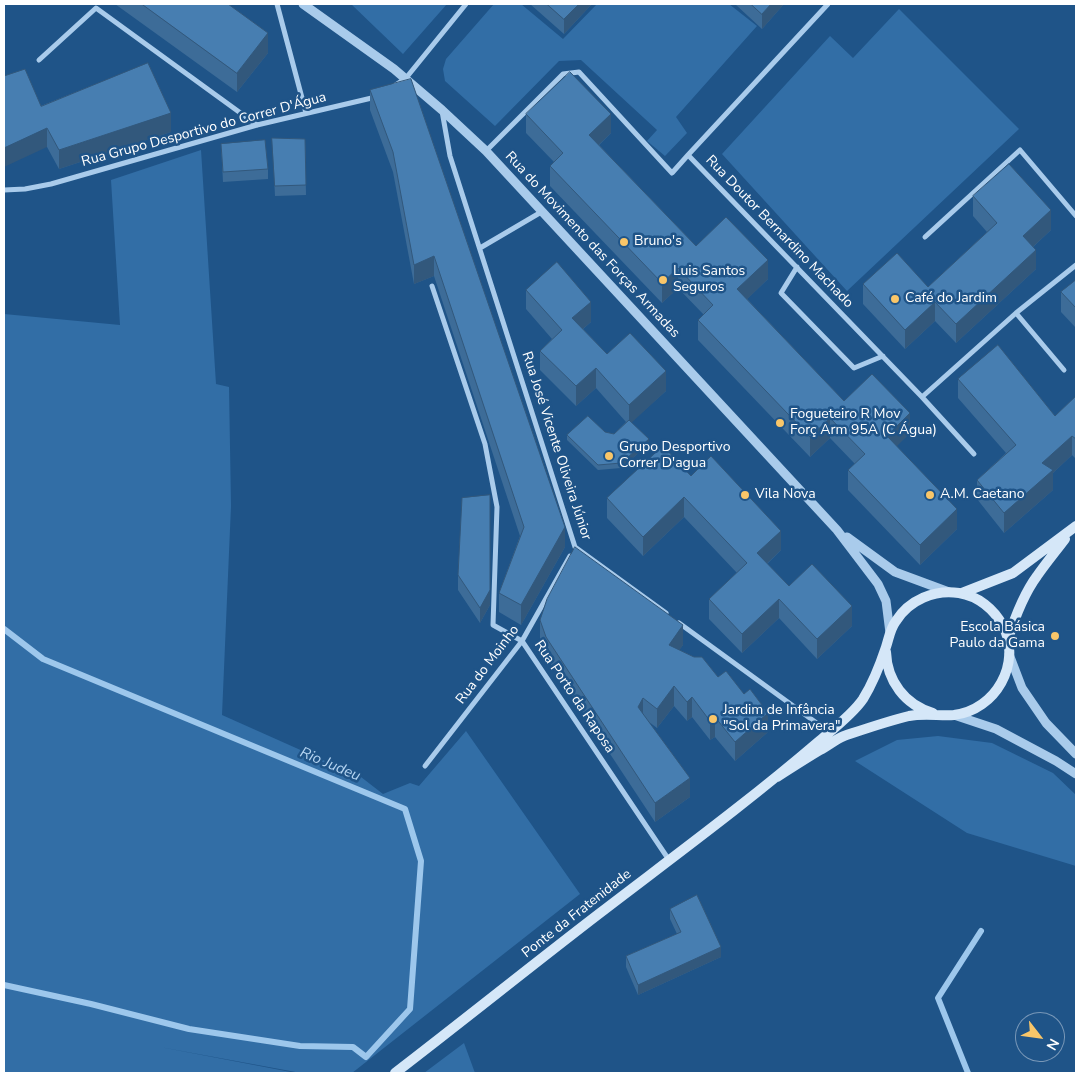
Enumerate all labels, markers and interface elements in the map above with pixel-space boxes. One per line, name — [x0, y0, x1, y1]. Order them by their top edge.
street label: Rua Grupo Desportivo do Correr D'Água — [80, 89, 328, 171]
street label: Rua do Movimento das Forças Armadas — [501, 148, 683, 342]
street label: Rua Doutor Bernardino Machado — [702, 152, 856, 312]
place label: Bruno's — [634, 234, 682, 250]
marker: Bruno's — [618, 236, 630, 248]
place label: Luis Santos Seguros — [673, 264, 745, 296]
marker: Luis Santos Seguros — [657, 274, 669, 286]
place label: Café do Jardim — [905, 291, 997, 307]
marker: Café do Jardim — [889, 293, 901, 305]
street label: Rua José Vicente Oliveira Júnior — [518, 350, 594, 542]
place label: Fogueteiro R Mov Forç Arm 95A (C Água) — [790, 407, 937, 440]
marker: Fogueteiro R Mov Forç Arm 95A (C Água) — [774, 417, 786, 429]
place label: Grupo Desportivo Correr D'agua — [619, 440, 731, 472]
marker: Grupo Desportivo Correr D'agua — [603, 450, 615, 462]
place label: Vila Nova — [755, 487, 816, 503]
place label: A.M. Caetano — [940, 487, 1025, 503]
marker: Vila Nova — [739, 489, 751, 501]
marker: A.M. Caetano — [924, 489, 936, 501]
place label: Escola Básica Paulo da Gama — [950, 620, 1045, 652]
street label: Rua do Moinho — [453, 622, 523, 708]
marker: Escola Básica Paulo da Gama — [1049, 630, 1061, 642]
street label: Rua Porto da Raposa — [530, 638, 618, 756]
place label: Jardim de Infância "Sol da Primavera" — [723, 703, 840, 736]
marker: Jardim de Infância "Sol da Primavera" — [707, 713, 719, 725]
water label: Rio Judeu — [297, 744, 363, 786]
street label: Ponte da Fratenidade — [519, 866, 635, 962]
north arrow — [1015, 1012, 1065, 1062]
text: N — [1042, 1035, 1063, 1054]

